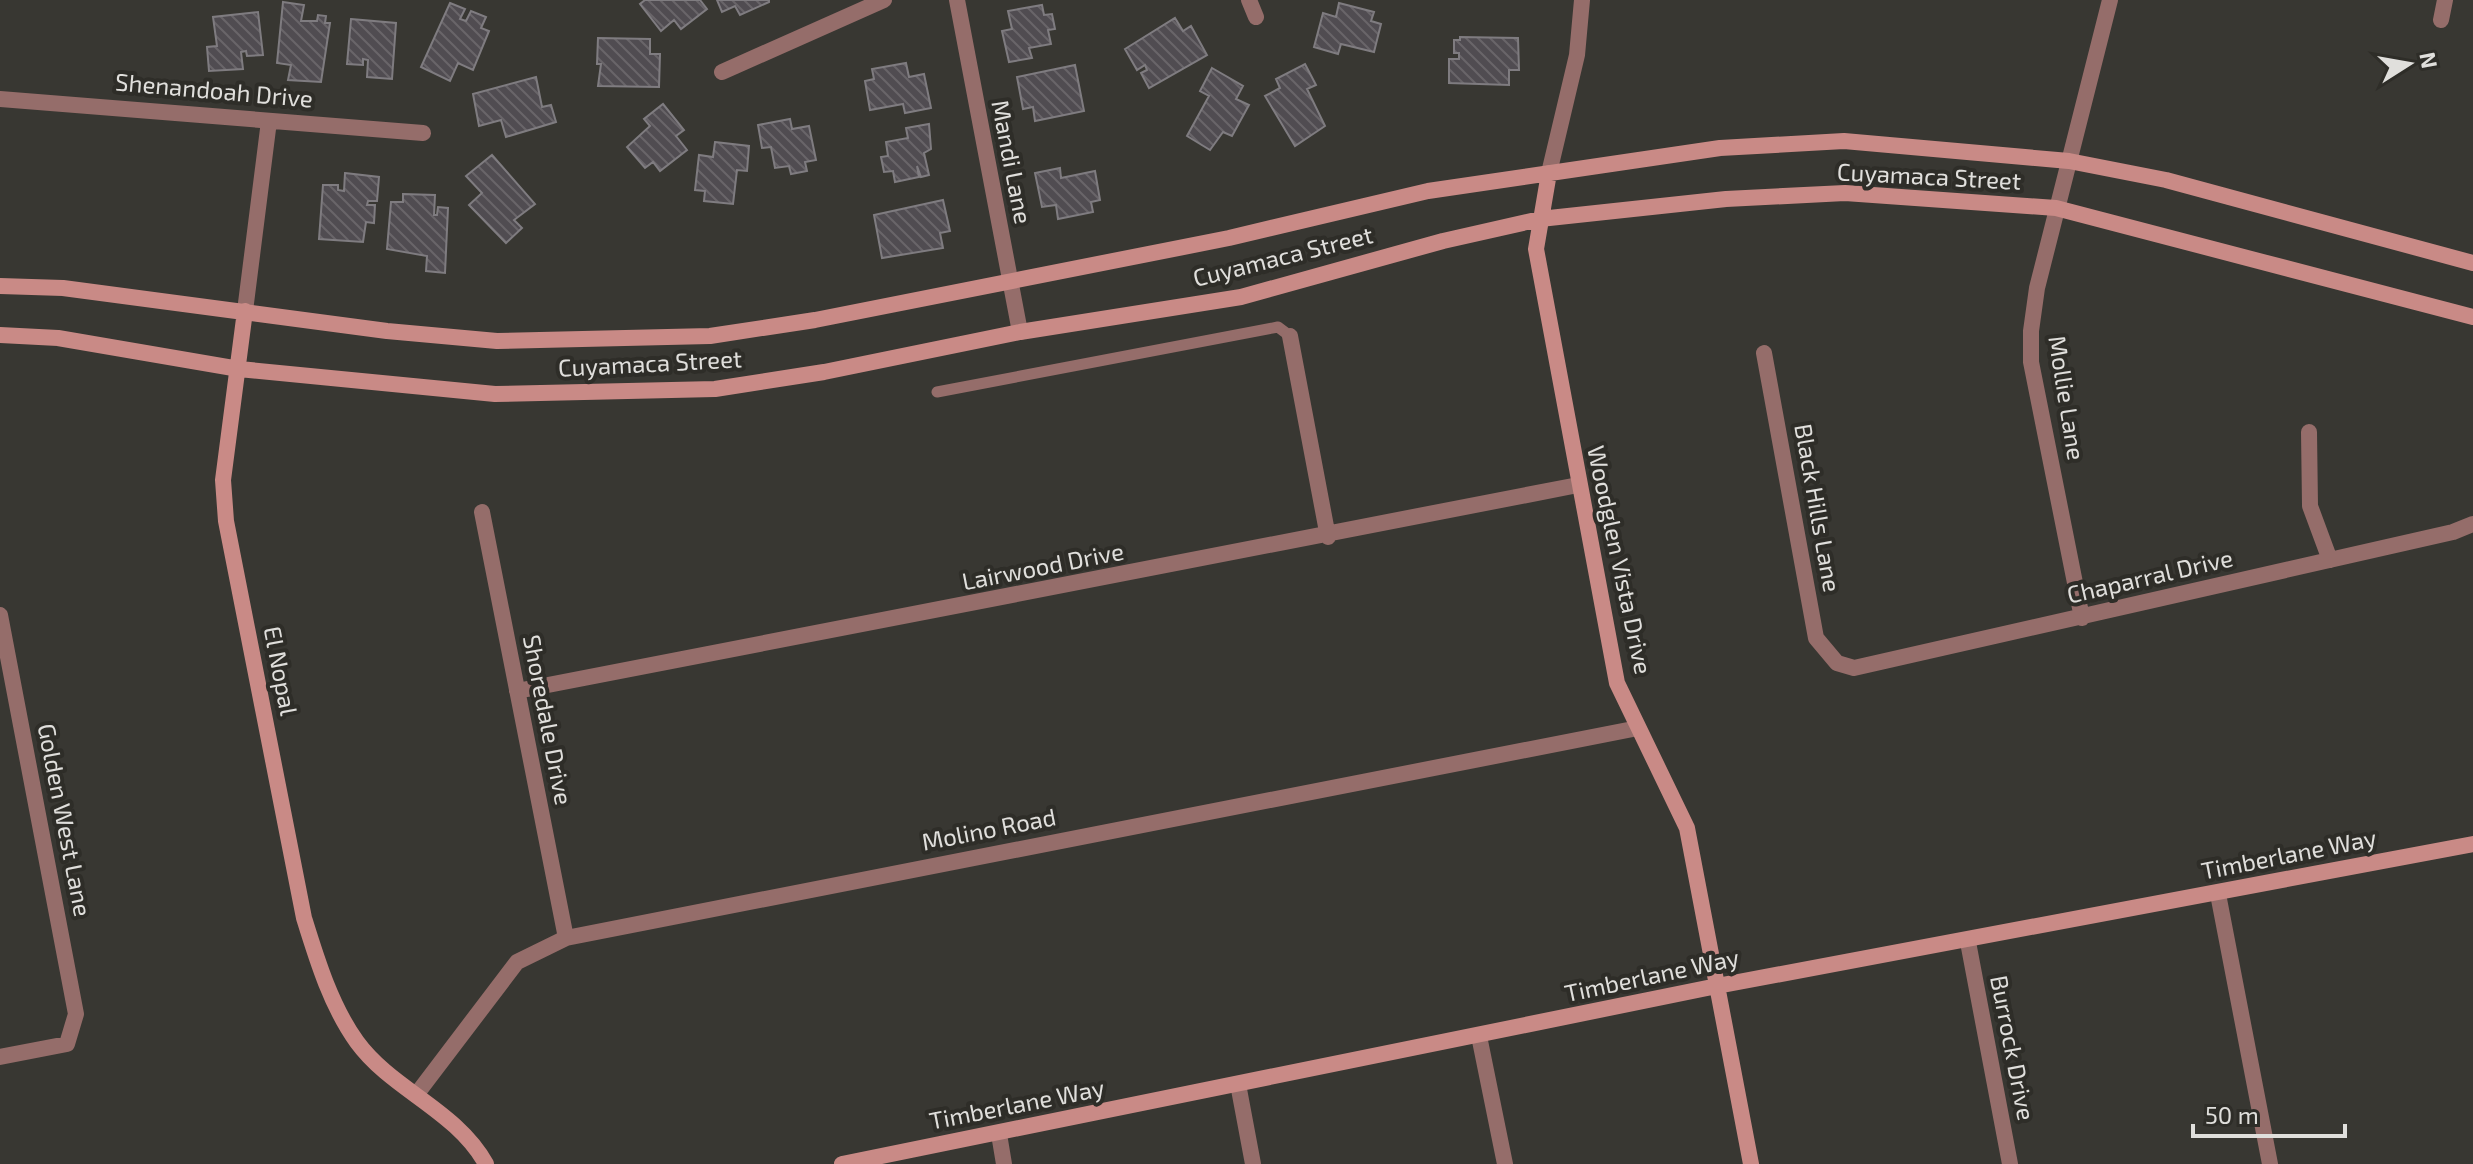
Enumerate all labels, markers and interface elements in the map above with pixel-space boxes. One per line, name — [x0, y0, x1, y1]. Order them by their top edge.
north arrow — [2369, 24, 2449, 104]
text: N — [2415, 50, 2444, 70]
street label: Shenandoah Drive — [114, 66, 314, 113]
street label: Mandi Lane — [986, 97, 1039, 226]
street label: Cuyamaca Street — [1836, 156, 2022, 195]
street label: Cuyamaca Street — [1190, 219, 1376, 292]
street label: Mollie Lane — [2043, 334, 2092, 462]
street label: Cuyamaca Street — [557, 343, 743, 382]
street label: Black Hills Lane — [1789, 421, 1848, 594]
street label: Woodglen Vista Drive — [1582, 443, 1659, 677]
street label: Lairwood Drive — [959, 536, 1126, 595]
street label: Chaparral Drive — [2064, 542, 2235, 609]
street label: El Nopal — [259, 624, 304, 718]
street label: Shoredale Drive — [518, 632, 579, 807]
street label: Golden West Lane — [33, 721, 98, 919]
street label: Molino Road — [919, 801, 1058, 856]
street label: Timberlane Way — [2199, 822, 2379, 885]
street label: Timberlane Way — [1562, 942, 1742, 1007]
street label: Burrock Drive — [1985, 973, 2042, 1123]
street label: Timberlane Way — [927, 1072, 1107, 1135]
scale bar — [2193, 1088, 2345, 1138]
text: 50 m — [2205, 1100, 2259, 1129]

